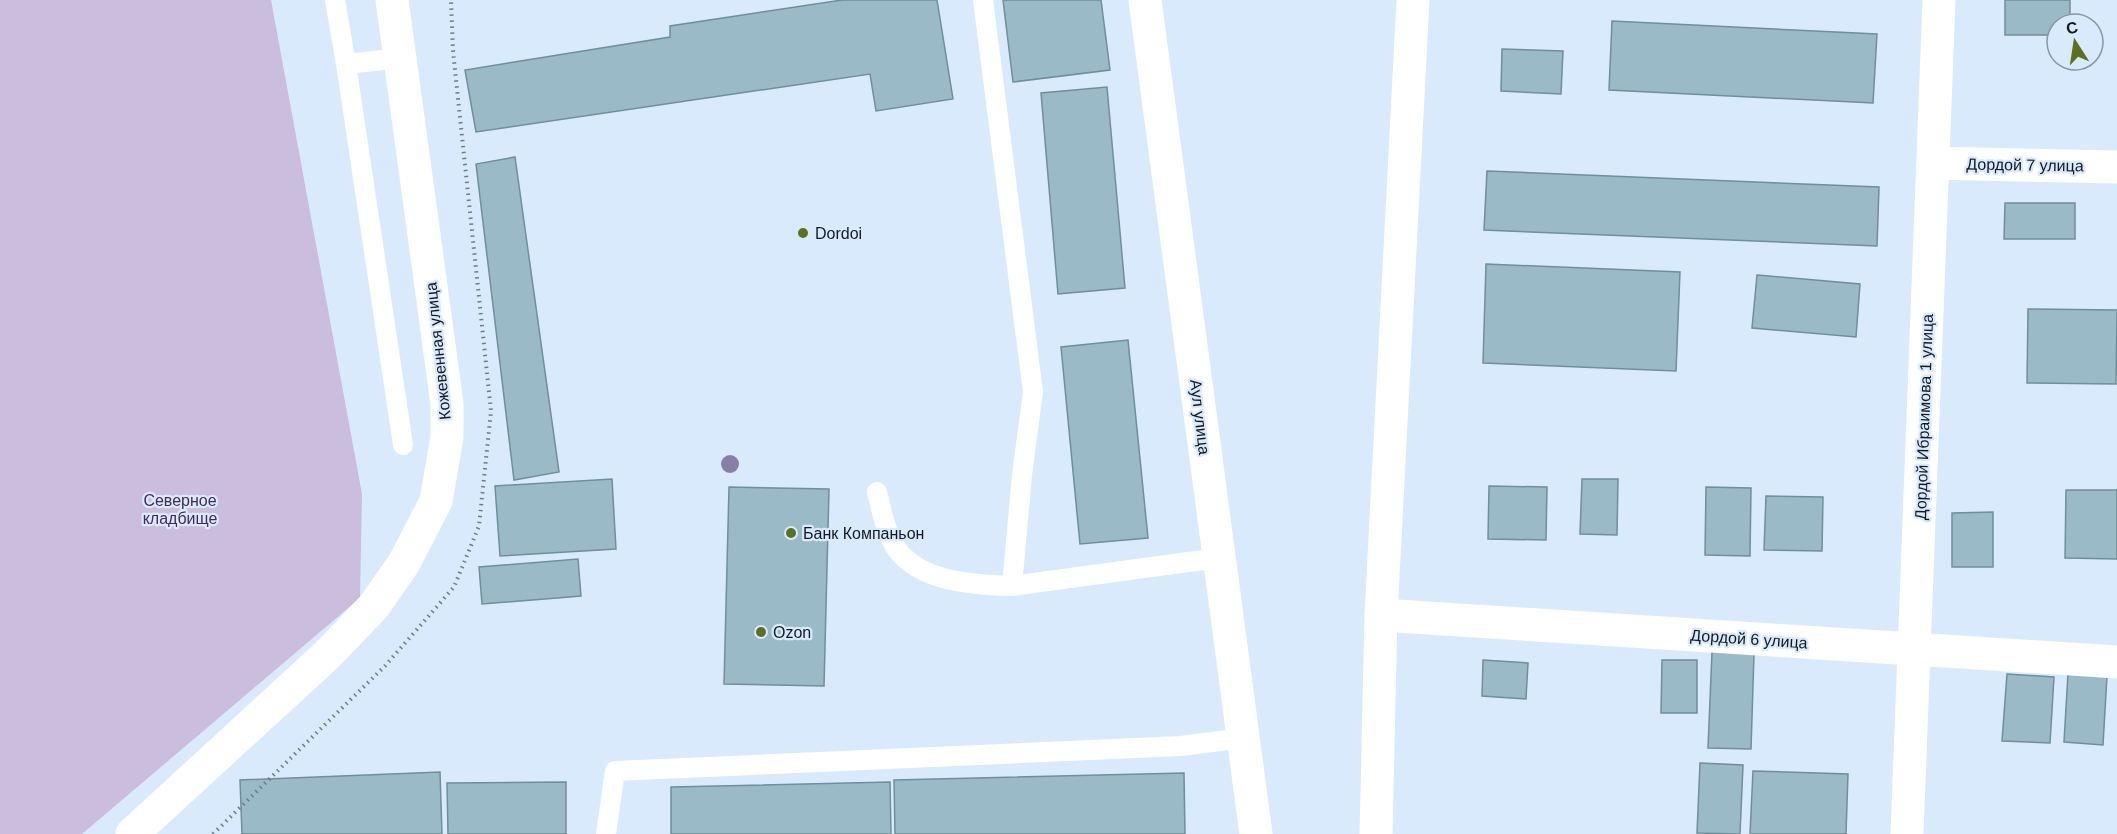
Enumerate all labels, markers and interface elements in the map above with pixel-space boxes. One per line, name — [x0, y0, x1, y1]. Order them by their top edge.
north arrow — [2045, 12, 2105, 72]
text: С — [2065, 18, 2080, 37]
street label: Дордой 7 улица — [1966, 155, 2084, 175]
place label: Dordoi — [815, 225, 862, 242]
marker: Dordoi — [796, 226, 810, 240]
street label: Кожевенная улица — [422, 281, 454, 421]
street label: Дордой Ибраимова 1 улица — [1912, 313, 1936, 520]
street label: Аул улица — [1187, 378, 1213, 456]
park label: Северное кладбище — [143, 492, 217, 527]
place label: Банк Компаньон — [803, 525, 924, 542]
marker: Банк Компаньон — [784, 526, 798, 540]
place label: Ozon — [773, 624, 811, 641]
marker: Ozon — [754, 625, 768, 639]
street label: Дордой 6 улица — [1690, 626, 1808, 652]

